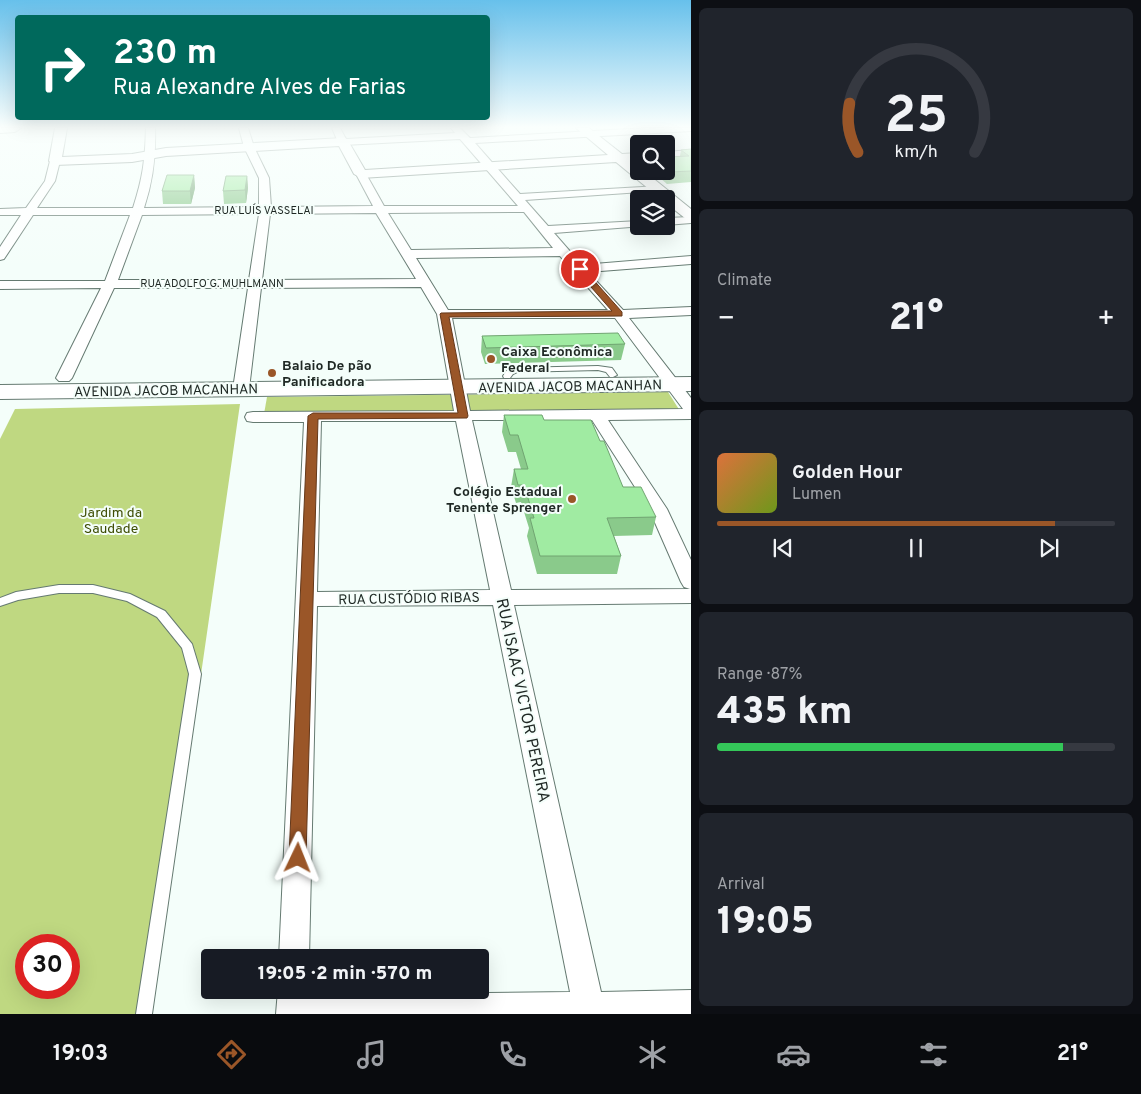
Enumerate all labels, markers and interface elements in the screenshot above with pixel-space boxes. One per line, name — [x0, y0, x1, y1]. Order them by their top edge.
text: 230 m — [113, 32, 217, 76]
icon: right — [30, 35, 95, 100]
text: Rua Alexandre Alves de Farias — [113, 75, 406, 102]
text: 25 — [884, 85, 948, 151]
map controls — [630, 135, 675, 235]
button: search — [630, 135, 675, 180]
text: km/h — [894, 141, 938, 164]
button: layers — [630, 190, 675, 235]
street label: RUA LUÍS VASSELAI — [214, 203, 314, 218]
pin — [559, 248, 601, 290]
icon: arrive — [566, 255, 594, 283]
text: Climate — [717, 271, 772, 291]
street label: RUA ADOLFO G. MUHLMANN — [140, 277, 284, 291]
text: 21° — [889, 295, 943, 344]
text: − — [717, 302, 735, 338]
text: + — [1097, 302, 1115, 338]
place label: Caixa Econômica Federal — [501, 344, 612, 377]
marker: Caixa Econômica Federal — [485, 353, 497, 365]
place label: Balaio De pão Panificadora — [282, 358, 372, 391]
marker: Balaio De pão Panificadora — [266, 367, 278, 379]
street label: AVENIDA JACOB MACANHAN — [478, 377, 662, 398]
street label: AVENIDA JACOB MACANHAN — [74, 381, 258, 402]
text: Golden Hour — [792, 461, 903, 485]
place label: Colégio Estadual Tenente Sprenger — [446, 484, 562, 517]
text: Lumen — [792, 485, 842, 505]
marker: Colégio Estadual Tenente Sprenger — [566, 493, 578, 505]
park label: Jardim da Saudade — [80, 505, 142, 538]
icon: previous — [769, 534, 797, 562]
icon: pause — [902, 534, 930, 562]
icon: next — [1035, 534, 1063, 562]
street label: RUA CUSTÓDIO RIBAS — [338, 589, 480, 609]
street label: RUA ISAAC VICTOR PEREIRA — [491, 597, 553, 804]
text: Range · 87% — [717, 665, 802, 685]
text: 435 km — [717, 689, 852, 738]
position arrow — [271, 831, 323, 883]
text: Arrival — [717, 875, 765, 895]
text: 19:05 — [717, 899, 814, 948]
speed limit sign: 30 — [15, 934, 80, 999]
text: 19:05 · 2 min · 570 m — [258, 962, 432, 986]
icon: directions — [214, 1037, 249, 1072]
icon: music — [354, 1037, 389, 1072]
icon: phone — [495, 1037, 530, 1072]
icon: climate — [635, 1037, 670, 1072]
icon: car — [776, 1037, 811, 1072]
icon: filters — [916, 1037, 951, 1072]
text: 19:03 — [53, 1041, 108, 1068]
text: 21° — [1057, 1041, 1088, 1068]

